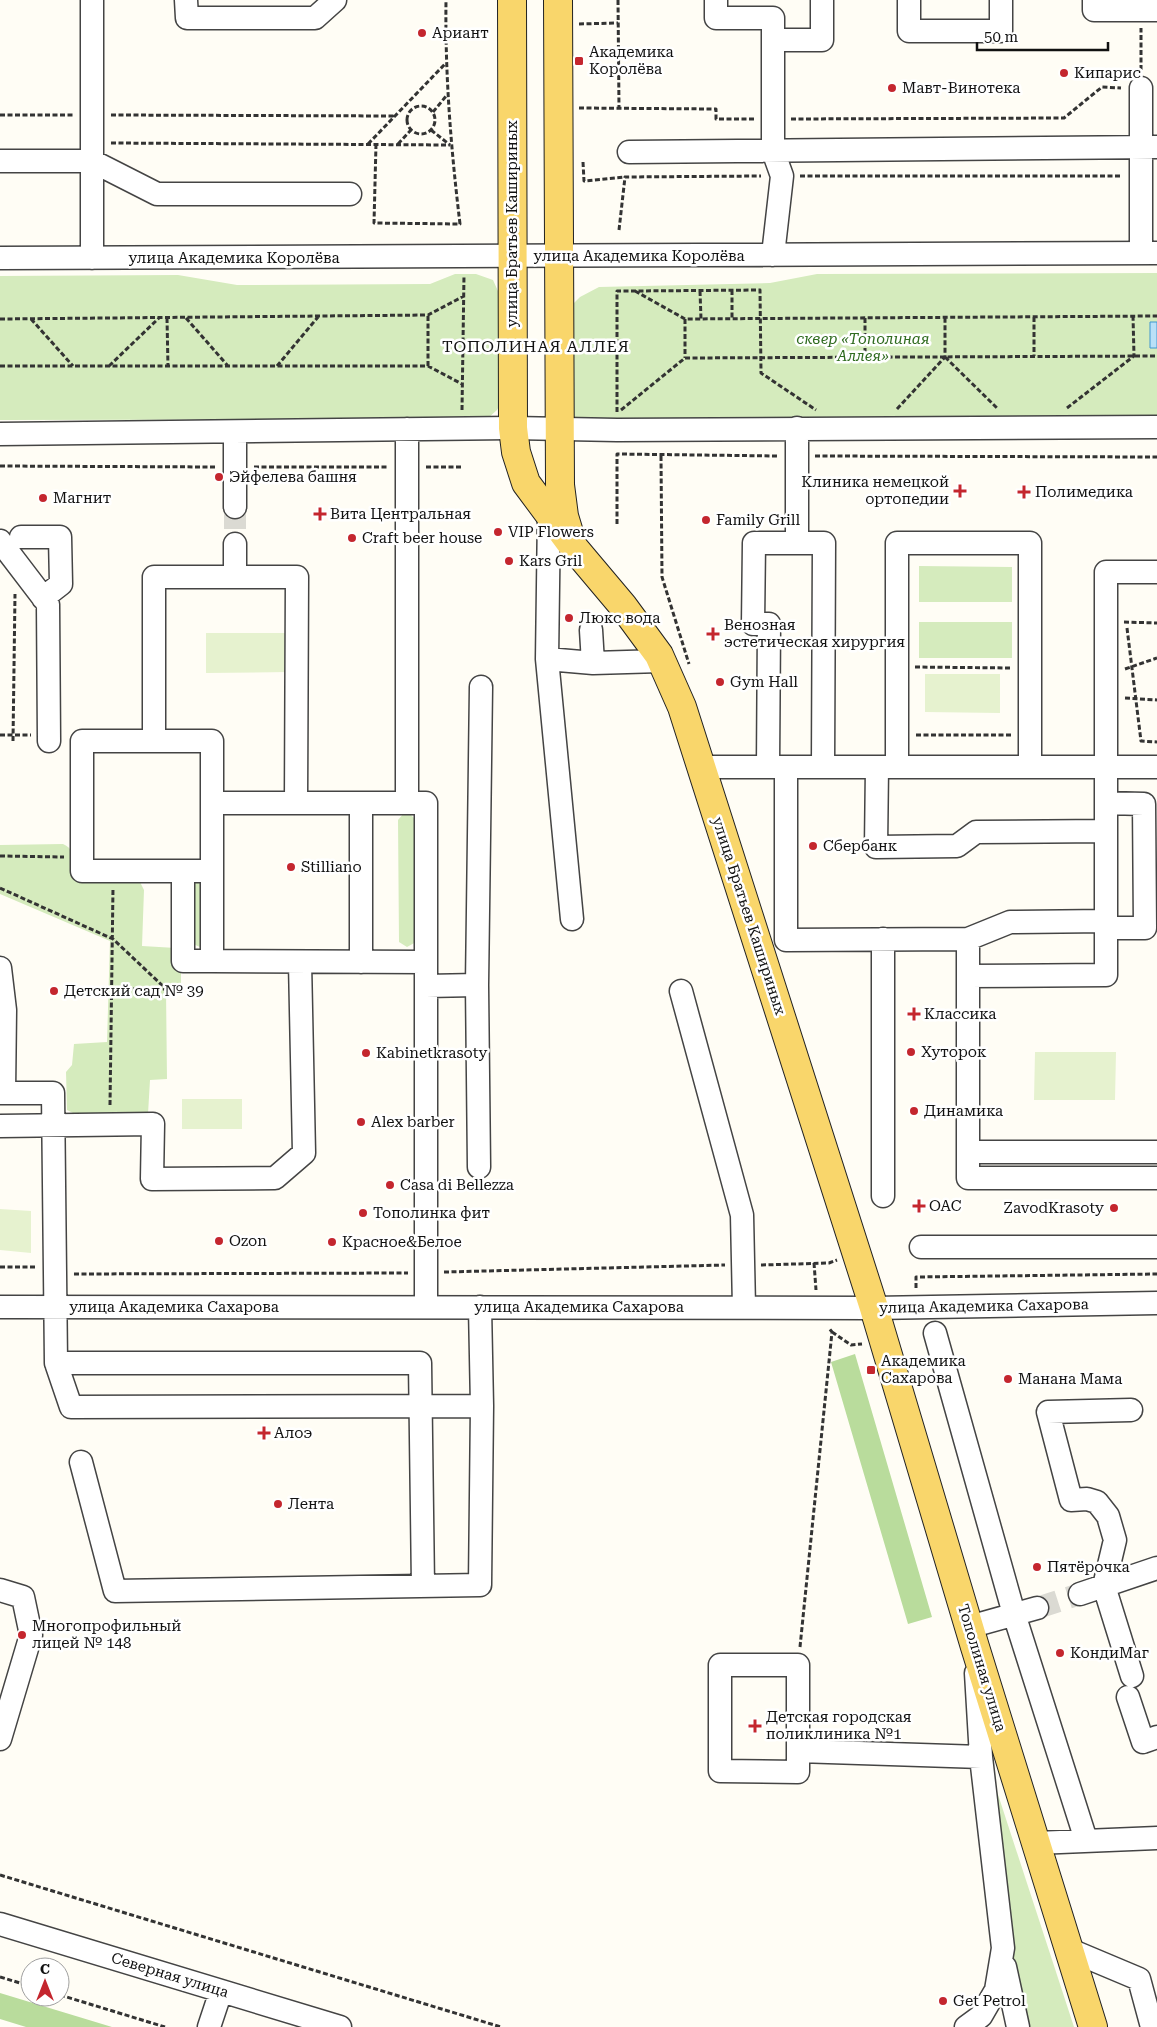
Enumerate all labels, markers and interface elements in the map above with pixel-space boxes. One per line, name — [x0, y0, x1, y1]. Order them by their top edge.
scale bar — [977, 20, 1108, 52]
place label: Ариант — [432, 24, 489, 42]
marker: Ариант — [416, 27, 428, 39]
text: 50 m — [984, 28, 1019, 46]
place label: Академика Королёва — [589, 43, 674, 78]
marker: Академика Королёва — [573, 55, 585, 67]
place label: Кипарис — [1074, 64, 1141, 82]
marker: Кипарис — [1058, 67, 1070, 79]
place label: Мавт-Винотека — [902, 79, 1020, 97]
marker: Мавт-Винотека — [886, 82, 898, 94]
street label: улица Братьев Кашириных — [503, 120, 521, 328]
street label: улица Академика Королёва — [533, 247, 745, 265]
street label: улица Академика Королёва — [128, 249, 340, 267]
park label: сквер «Тополиная Аллея» — [796, 330, 930, 365]
district label: ТОПОЛИНАЯ АЛЛЕЯ — [442, 337, 630, 356]
place label: Эйфелева башня — [229, 468, 357, 486]
marker: Эйфелева башня — [213, 471, 225, 483]
place label: Клиника немецкой ортопедии — [801, 473, 949, 508]
place label: Полимедика — [1035, 483, 1133, 501]
marker: Клиника немецкой ортопедии — [953, 484, 967, 498]
marker: Полимедика — [1017, 485, 1031, 499]
place label: Магнит — [53, 489, 111, 507]
marker: Магнит — [37, 492, 49, 504]
place label: Вита Центральная — [330, 505, 471, 523]
marker: Вита Центральная — [314, 508, 326, 520]
place label: Family Grill — [716, 511, 800, 529]
marker: Family Grill — [700, 514, 712, 526]
place label: VIP Flowers — [508, 523, 594, 541]
marker: VIP Flowers — [492, 526, 504, 538]
place label: Craft beer house — [362, 529, 482, 547]
marker: Craft beer house — [346, 532, 358, 544]
place label: Kars Gril — [519, 552, 583, 570]
marker: Kars Gril — [503, 555, 515, 567]
place label: Люкс вода — [579, 609, 660, 627]
marker: Люкс вода — [563, 612, 575, 624]
place label: Венозная эстетическая хирургия — [724, 616, 905, 651]
marker: Венозная эстетическая хирургия — [706, 627, 720, 641]
place label: Gym Hall — [730, 673, 798, 691]
marker: Gym Hall — [714, 676, 726, 688]
street label: улица Братьев Кашириных — [708, 815, 790, 1018]
place label: Сбербанк — [823, 837, 898, 855]
marker: Сбербанк — [807, 840, 819, 852]
place label: Stilliano — [301, 858, 362, 876]
marker: Stilliano — [285, 861, 297, 873]
place label: Детский сад № 39 — [64, 982, 204, 1000]
marker: Детский сад № 39 — [48, 985, 60, 997]
place label: Классика — [924, 1005, 996, 1023]
marker: Классика — [908, 1008, 920, 1020]
place label: Хуторок — [921, 1043, 987, 1061]
place label: Kabinetkrasoty — [376, 1044, 487, 1062]
marker: Хуторок — [905, 1046, 917, 1058]
marker: Kabinetkrasoty — [360, 1047, 372, 1059]
place label: Динамика — [924, 1102, 1003, 1120]
marker: Динамика — [908, 1105, 920, 1117]
place label: Alex barber — [371, 1113, 455, 1131]
marker: Alex barber — [355, 1116, 367, 1128]
place label: Casa di Bellezza — [400, 1176, 514, 1194]
marker: Casa di Bellezza — [384, 1179, 396, 1191]
place label: ОАС — [929, 1197, 962, 1215]
place label: ZavodKrasoty — [1004, 1199, 1104, 1217]
marker: ОАС — [913, 1200, 925, 1212]
marker: ZavodKrasoty — [1108, 1202, 1120, 1214]
place label: Тополинка фит — [373, 1204, 490, 1222]
marker: Тополинка фит — [357, 1207, 369, 1219]
place label: Ozon — [229, 1232, 267, 1250]
place label: Красное&Белое — [342, 1233, 462, 1251]
marker: Ozon — [213, 1235, 225, 1247]
marker: Красное&Белое — [326, 1236, 338, 1248]
street label: улица Академика Сахарова — [879, 1295, 1089, 1317]
street label: улица Академика Сахарова — [69, 1298, 279, 1316]
street label: улица Академика Сахарова — [474, 1298, 684, 1316]
place label: Академика Сахарова — [881, 1352, 966, 1387]
marker: Академика Сахарова — [865, 1364, 877, 1376]
place label: Манана Мама — [1018, 1370, 1122, 1388]
marker: Манана Мама — [1002, 1373, 1014, 1385]
place label: Алоэ — [274, 1424, 312, 1442]
marker: Алоэ — [258, 1427, 270, 1439]
place label: Лента — [288, 1495, 334, 1513]
marker: Лента — [272, 1498, 284, 1510]
place label: Пятёрочка — [1047, 1558, 1130, 1576]
marker: Пятёрочка — [1031, 1561, 1043, 1573]
street label: Тополиная улица — [954, 1602, 1010, 1734]
place label: Многопрофильный лицей № 148 — [32, 1617, 181, 1652]
marker: Многопрофильный лицей № 148 — [16, 1629, 28, 1641]
place label: КондиМаг — [1070, 1644, 1149, 1662]
marker: КондиМаг — [1054, 1647, 1066, 1659]
place label: Детская городская поликлиника №1 — [766, 1708, 912, 1743]
marker: Детская городская поликлиника №1 — [748, 1719, 762, 1733]
street label: Северная улица — [109, 1949, 231, 2001]
north arrow — [20, 1957, 70, 2007]
text: С — [40, 1961, 50, 1977]
place label: Get Petrol — [953, 1992, 1026, 2010]
marker: Get Petrol — [937, 1995, 949, 2007]

